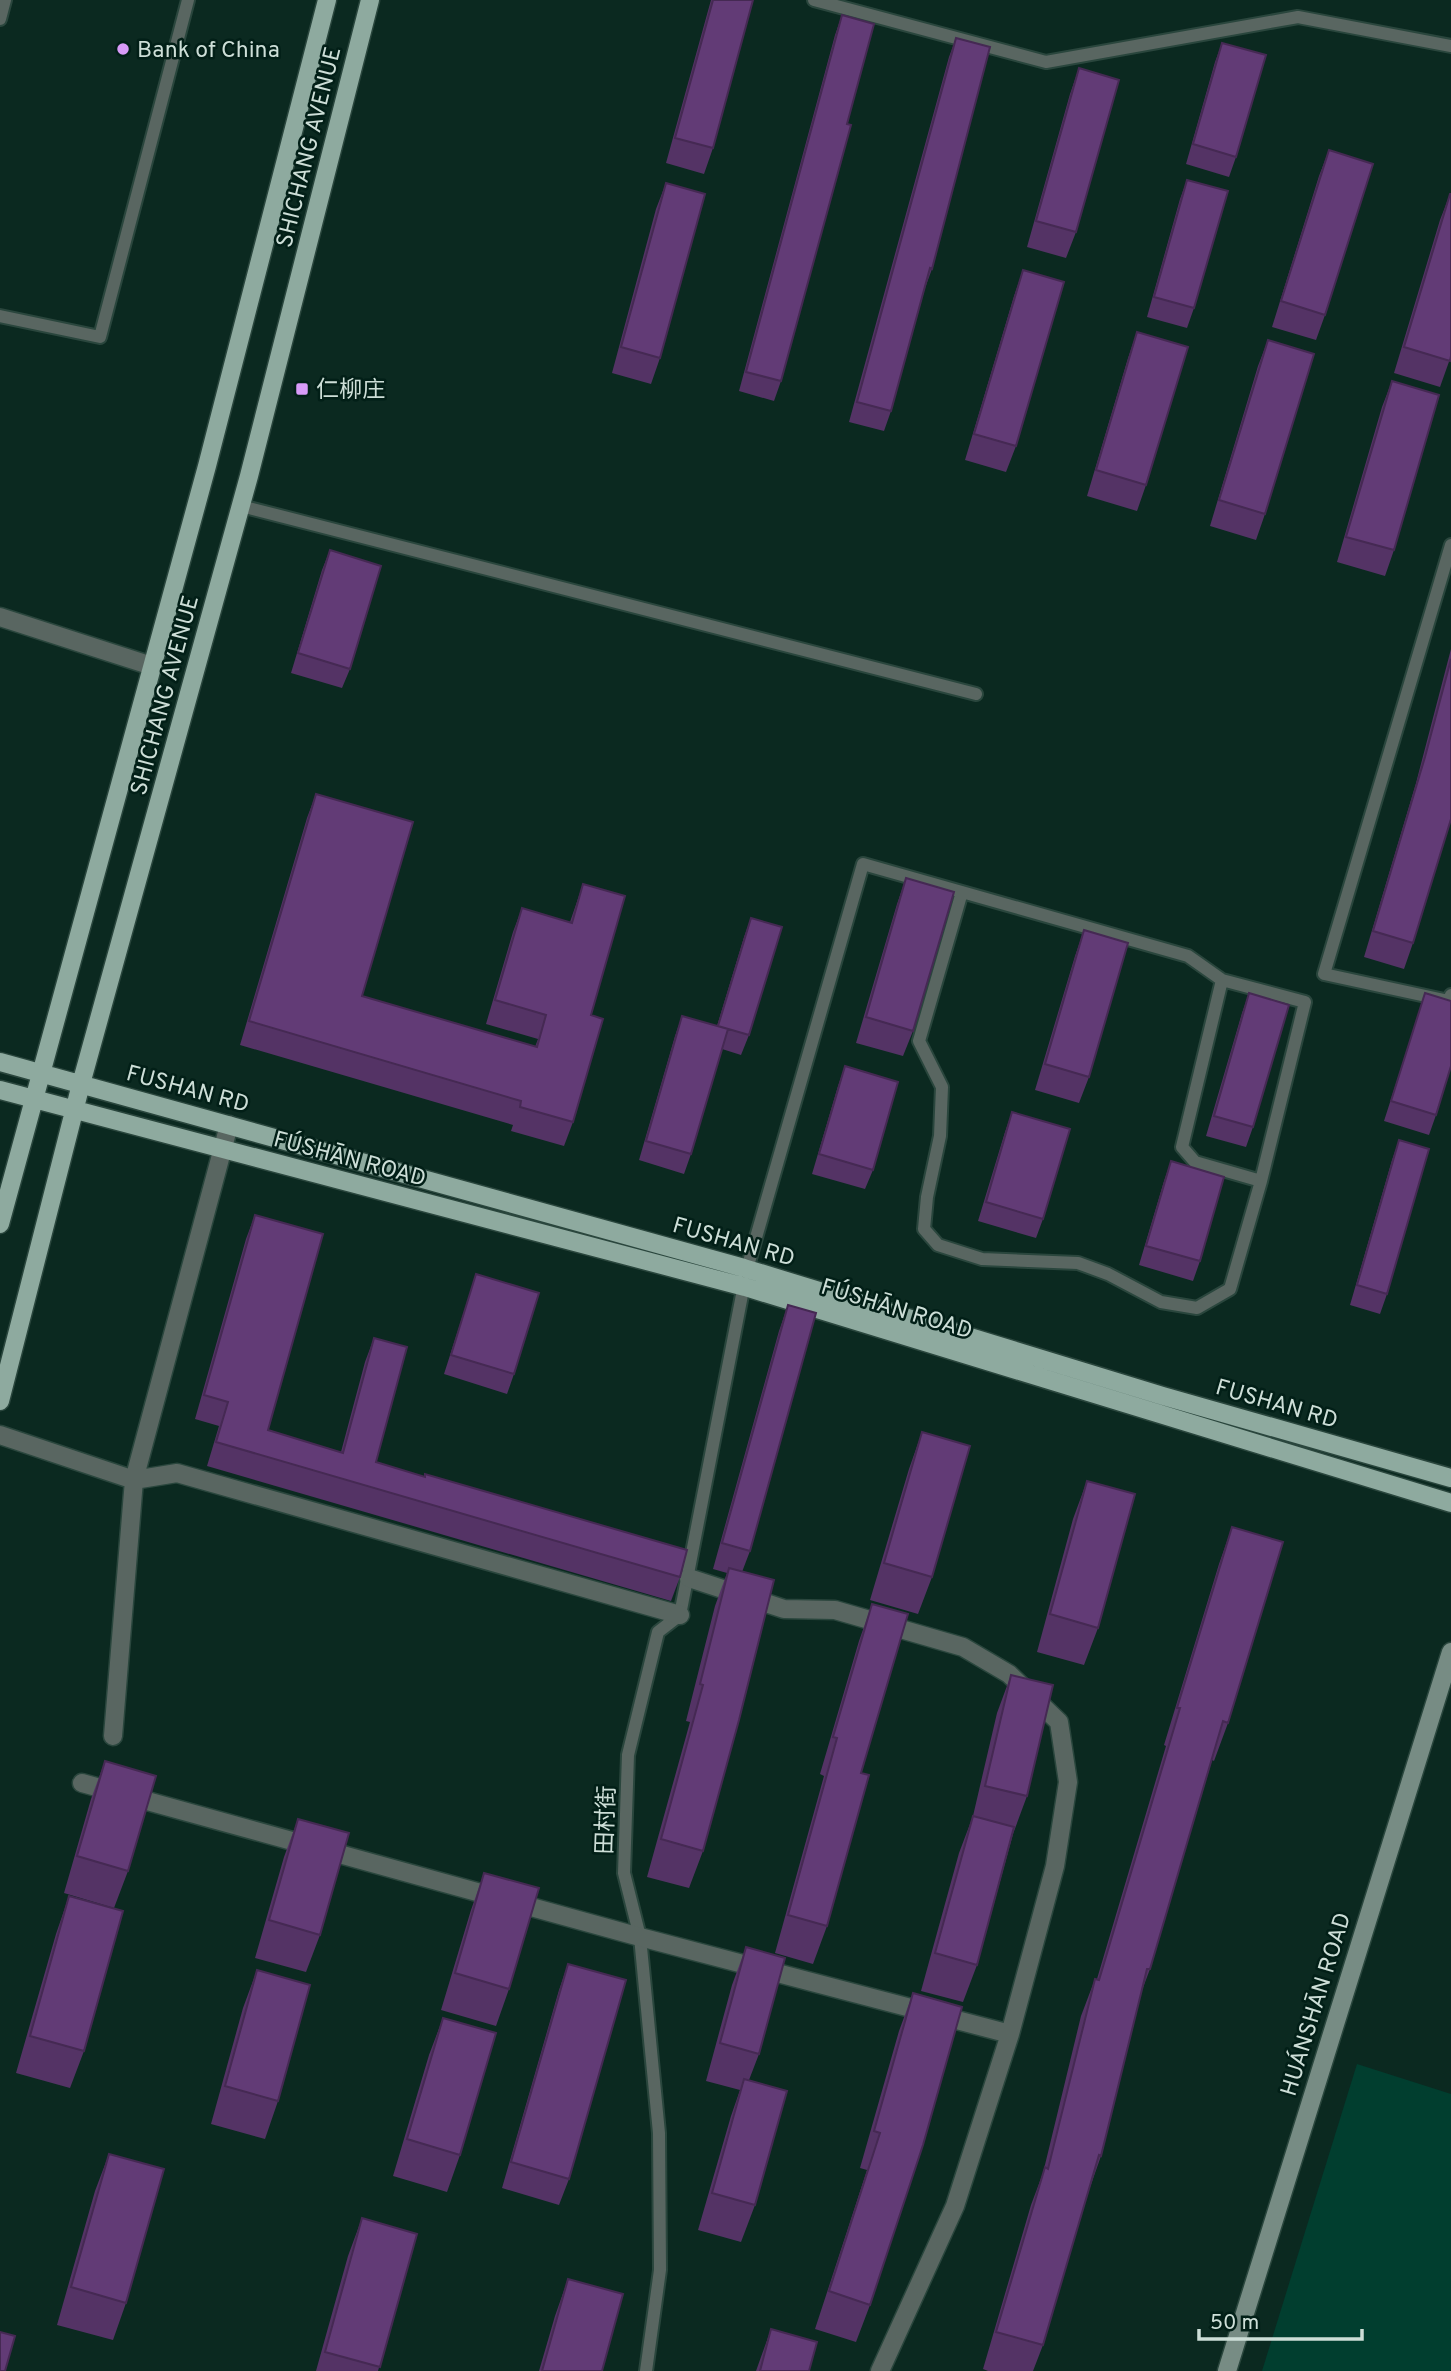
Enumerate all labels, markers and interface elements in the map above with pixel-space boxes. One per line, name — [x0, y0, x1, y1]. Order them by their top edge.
place label: Bank of China — [137, 37, 280, 66]
marker: Bank of China — [115, 41, 131, 57]
street label: SHICHANG AVENUE — [271, 44, 349, 251]
place label: 仁柳庄 — [316, 377, 385, 406]
marker: 仁柳庄 — [294, 381, 310, 397]
street label: SHICHANG AVENUE — [126, 592, 207, 799]
street label: FUSHAN RD — [123, 1060, 252, 1121]
street label: FÚSHĀN ROAD — [270, 1124, 429, 1195]
street label: FUSHAN RD — [669, 1212, 798, 1275]
street label: FÚSHĀN ROAD — [817, 1272, 976, 1347]
street label: FUSHAN RD — [1212, 1374, 1341, 1437]
street label: 田村街 — [592, 1785, 623, 1855]
street label: HUÁNSHĀN ROAD — [1275, 1909, 1359, 2100]
scale bar — [1199, 2298, 1362, 2342]
text: 50 m — [1210, 2310, 1259, 2337]

